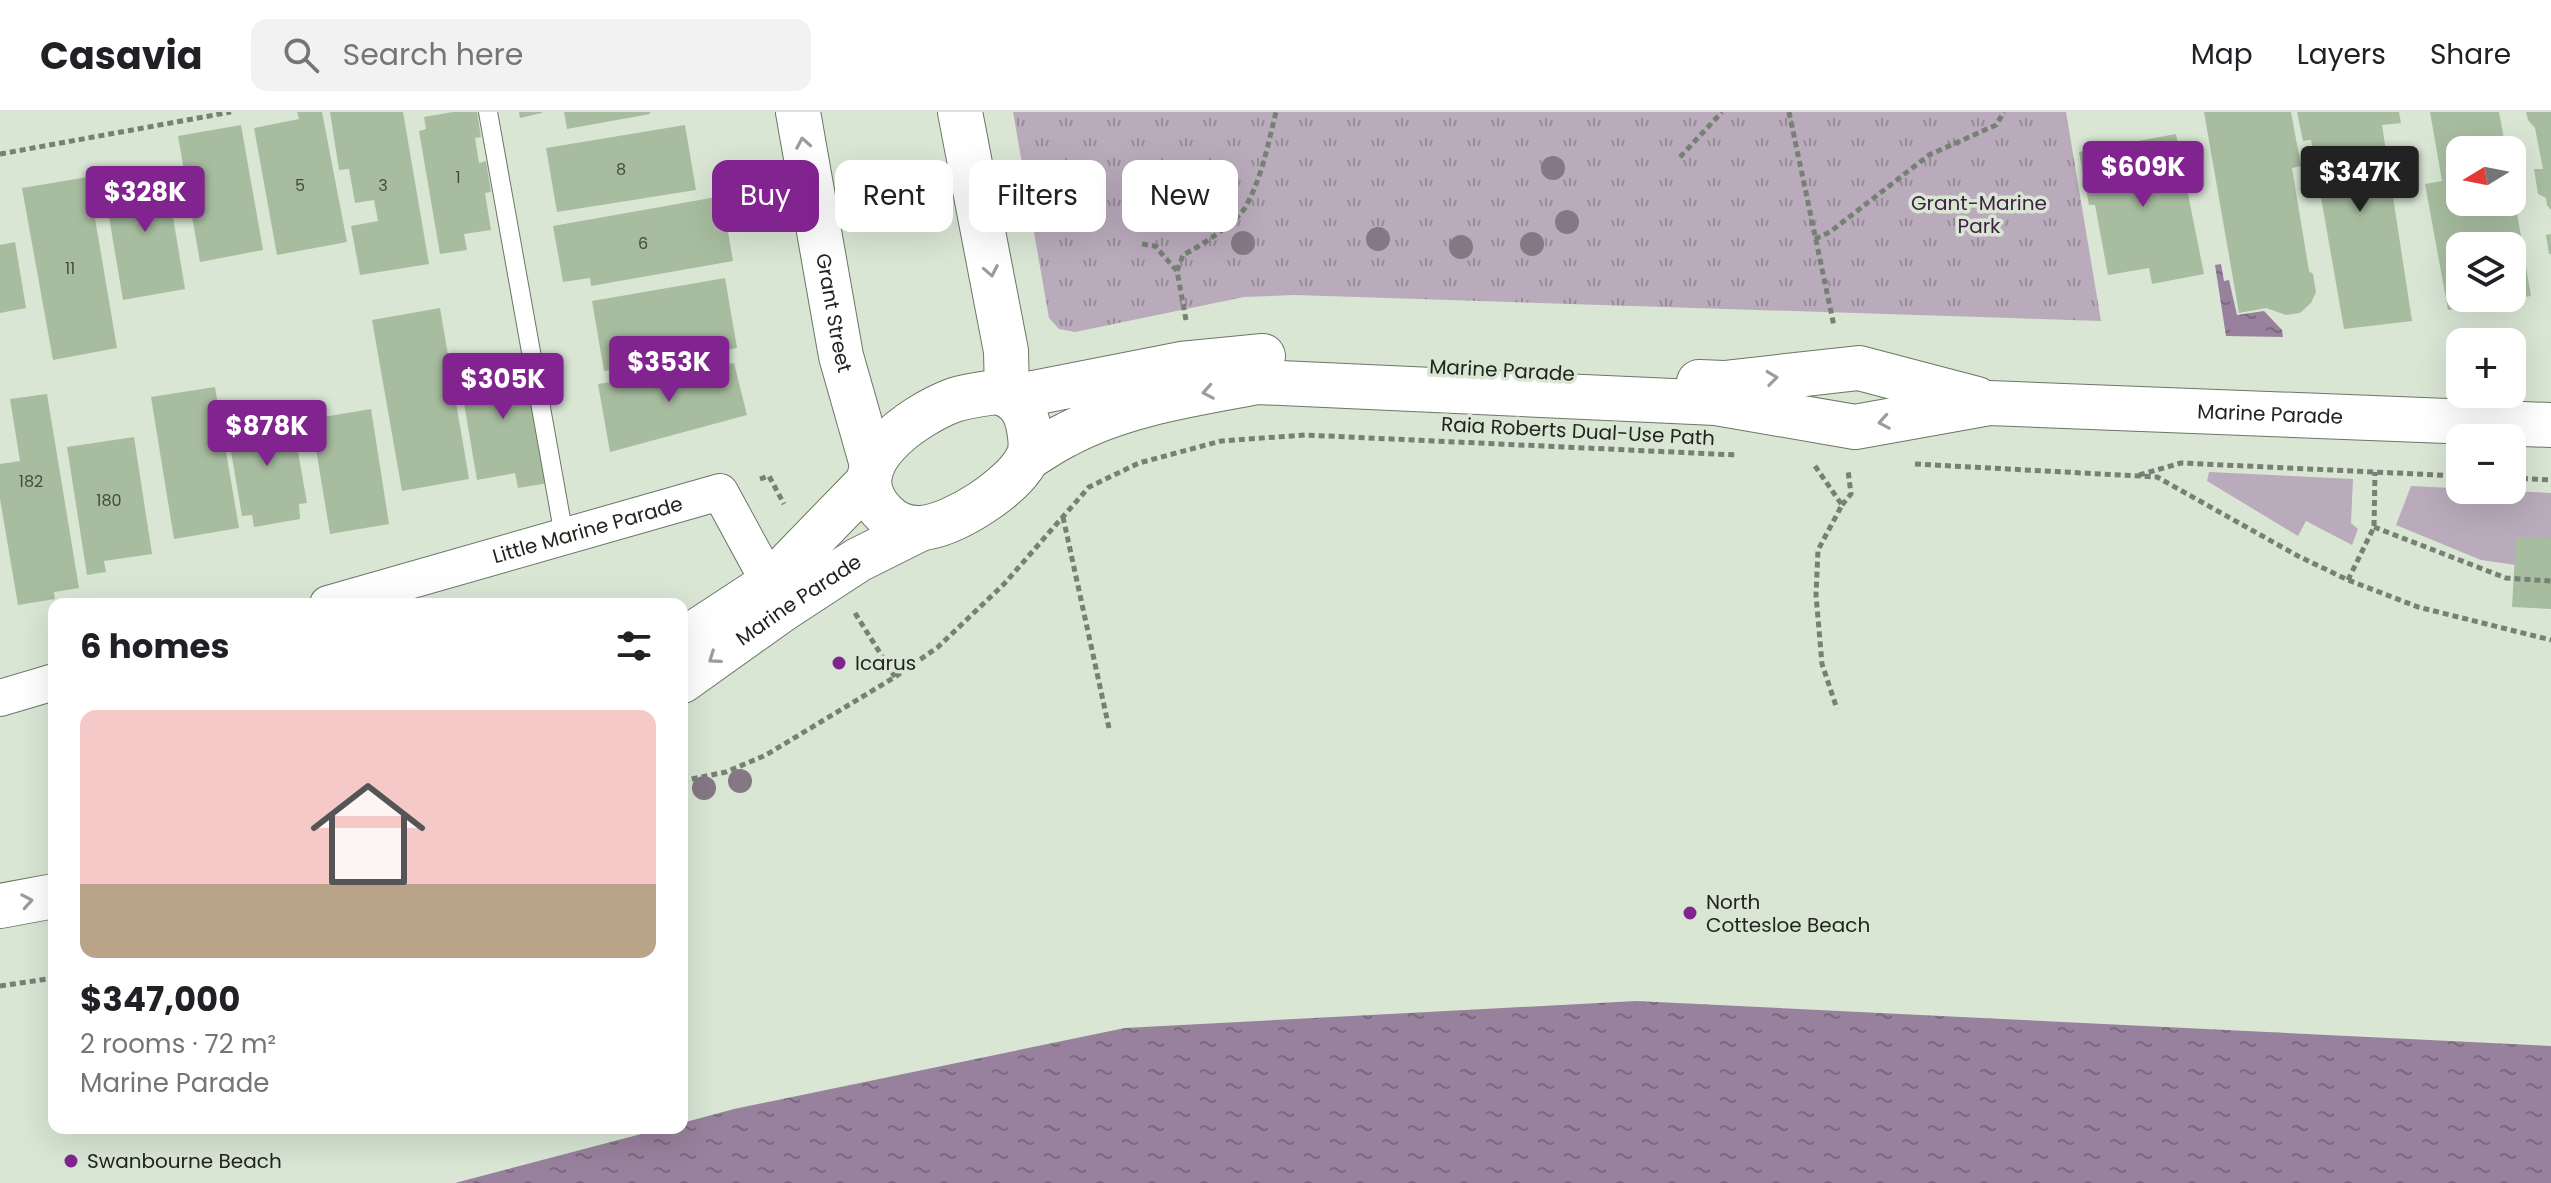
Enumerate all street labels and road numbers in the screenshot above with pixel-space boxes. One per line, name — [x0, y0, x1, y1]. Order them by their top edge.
street label: Grant Street — [809, 251, 859, 376]
street label: Marine Parade — [1429, 352, 1575, 388]
street label: Marine Parade — [2197, 397, 2343, 431]
street label: Raia Roberts Dual-Use Path — [1440, 410, 1716, 452]
street label: Little Marine Parade — [489, 489, 686, 570]
street label: Marine Parade — [730, 548, 867, 652]

